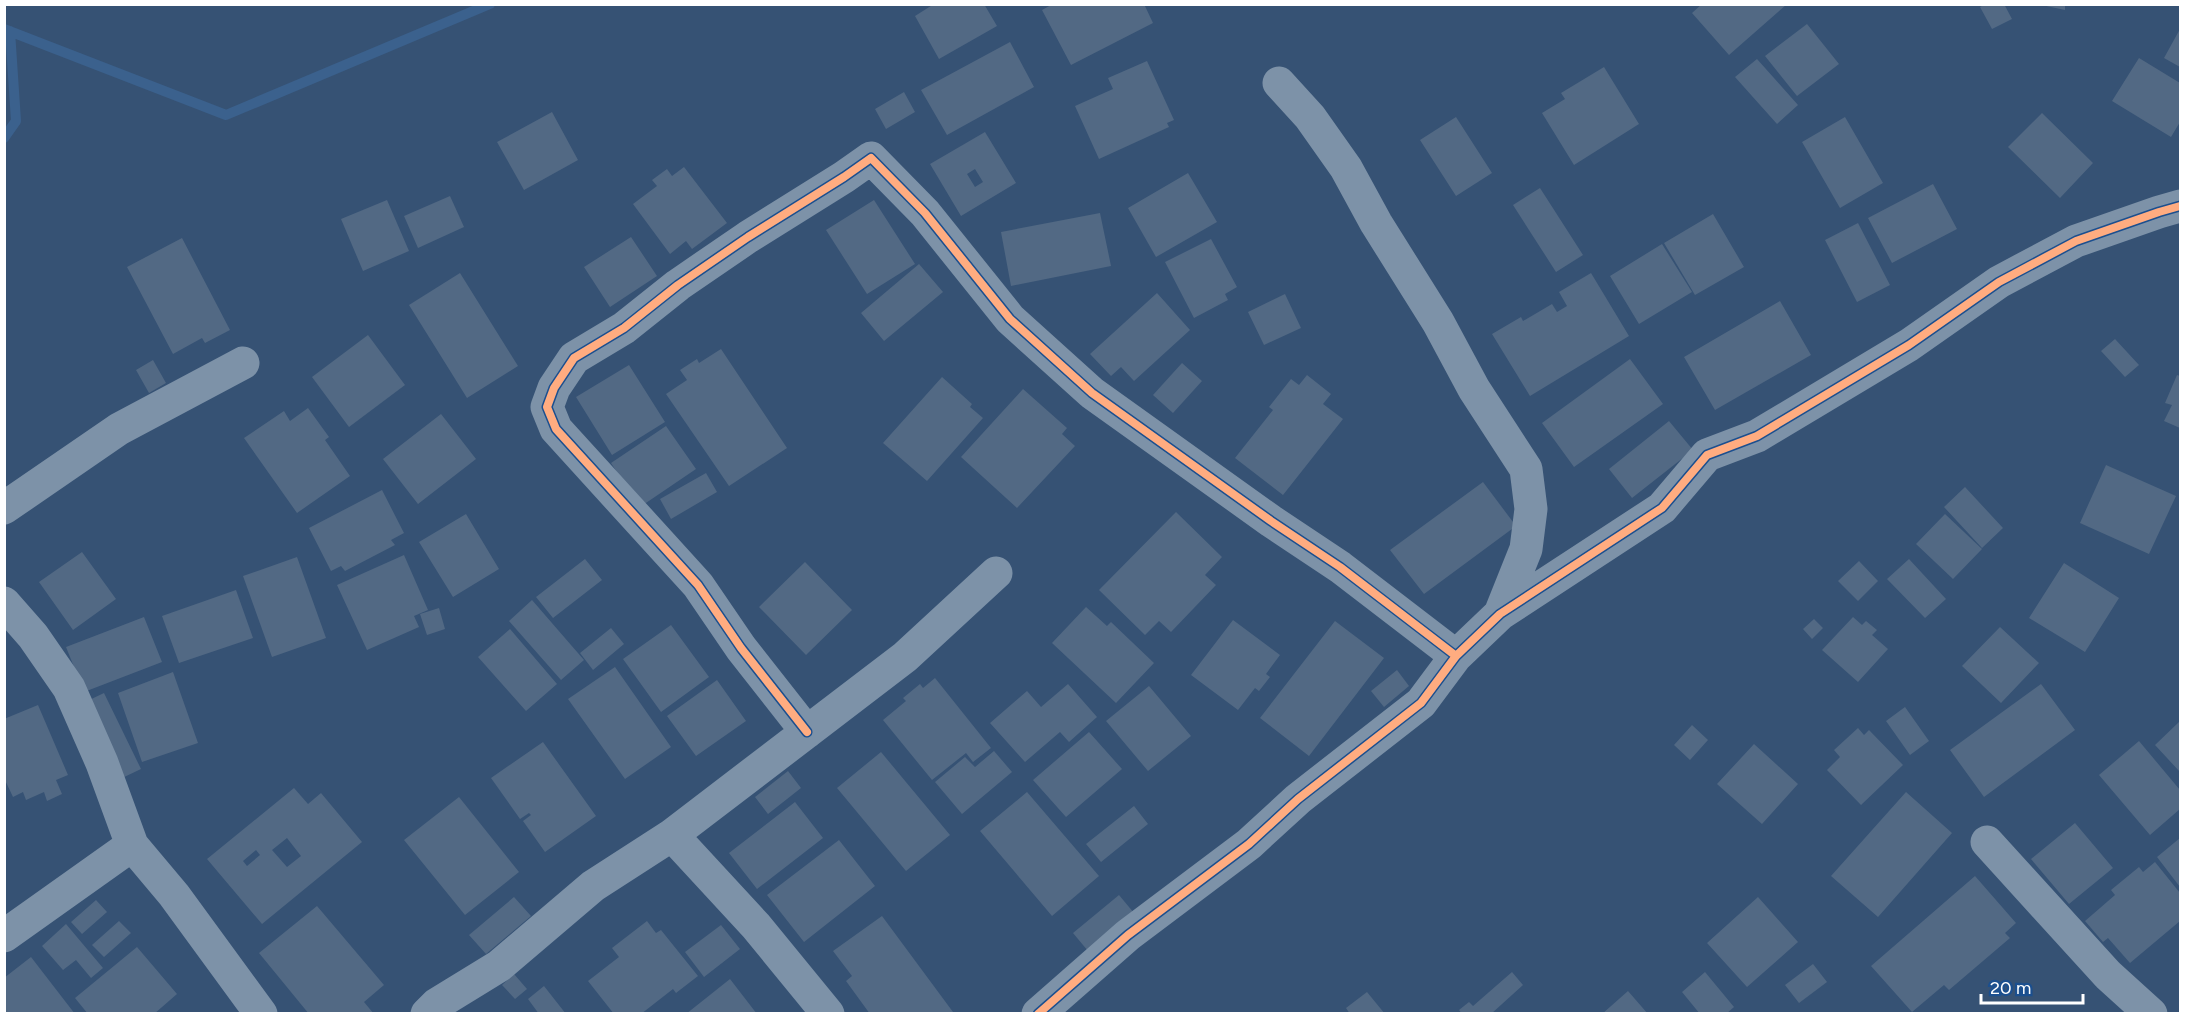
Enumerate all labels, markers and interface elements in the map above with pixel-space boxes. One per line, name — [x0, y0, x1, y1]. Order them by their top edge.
scale bar — [1981, 967, 2083, 1005]
text: 20 m — [1990, 977, 2031, 999]

